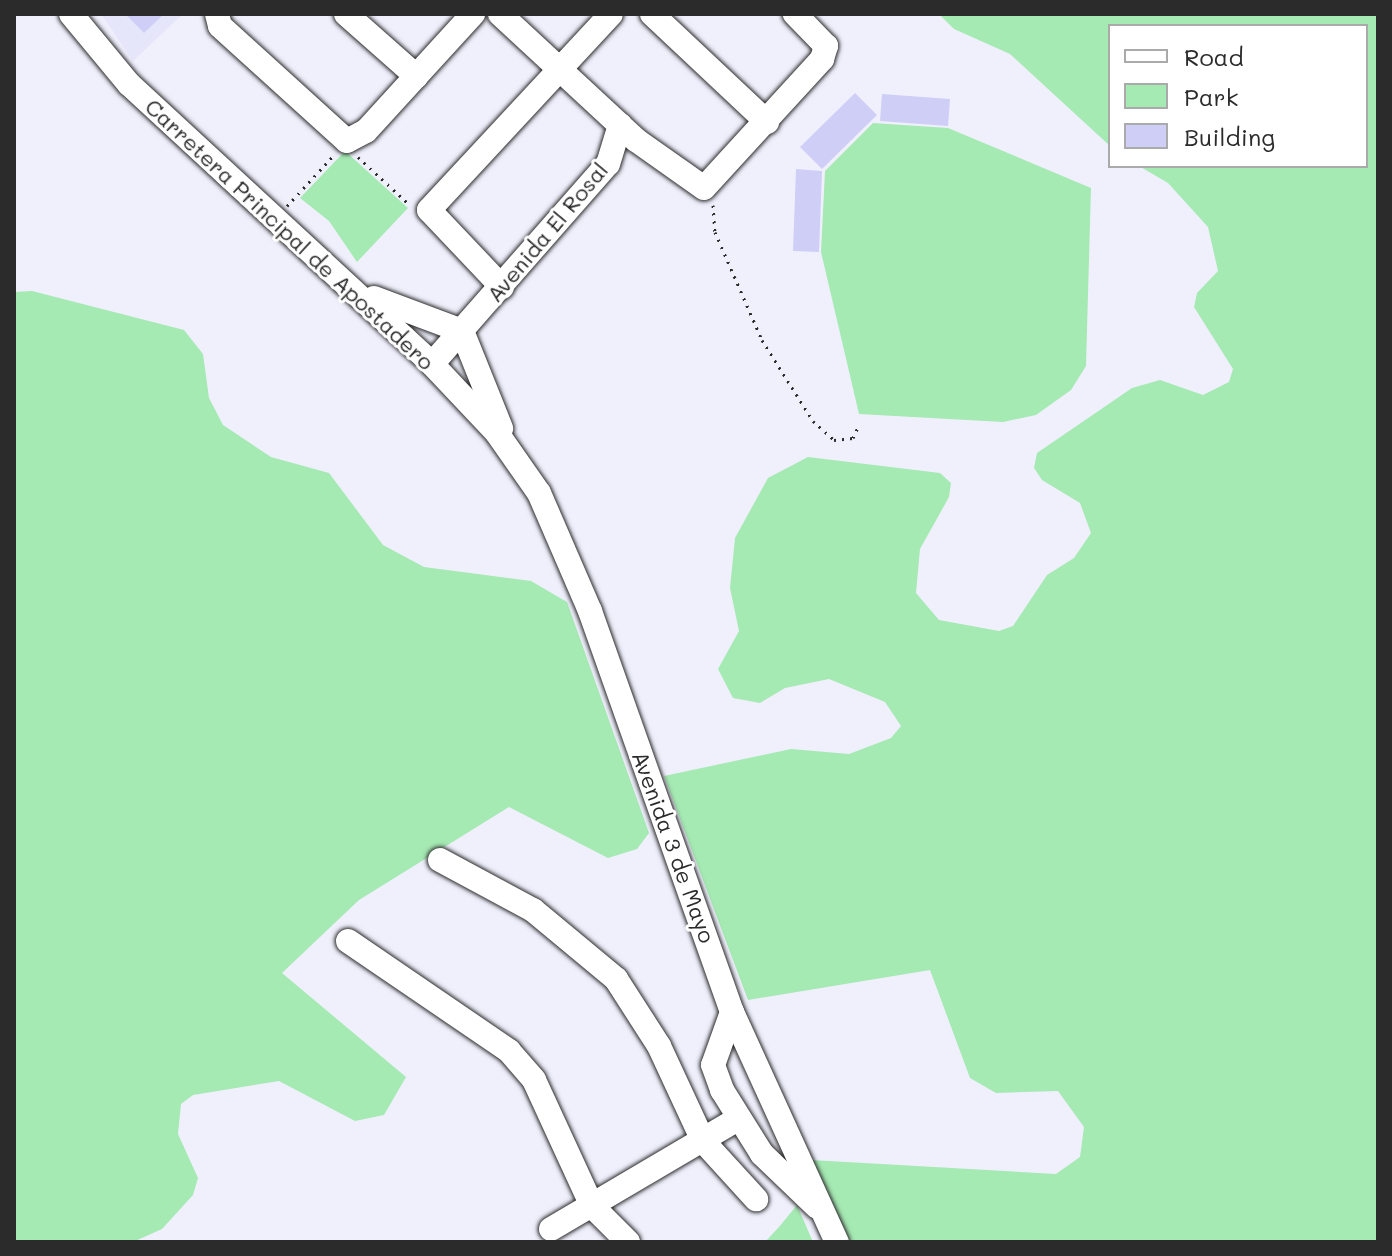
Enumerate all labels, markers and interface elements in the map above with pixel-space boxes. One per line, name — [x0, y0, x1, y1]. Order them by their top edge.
legend — [1108, 24, 1368, 168]
text: Road — [1184, 41, 1244, 72]
text: Park — [1184, 81, 1238, 112]
street label: Carretera Principal de Apostadero — [140, 93, 440, 375]
text: Building — [1184, 121, 1275, 152]
street label: Avenida El Rosal — [481, 157, 613, 307]
street label: Avenida 3 de Mayo — [627, 747, 721, 947]

